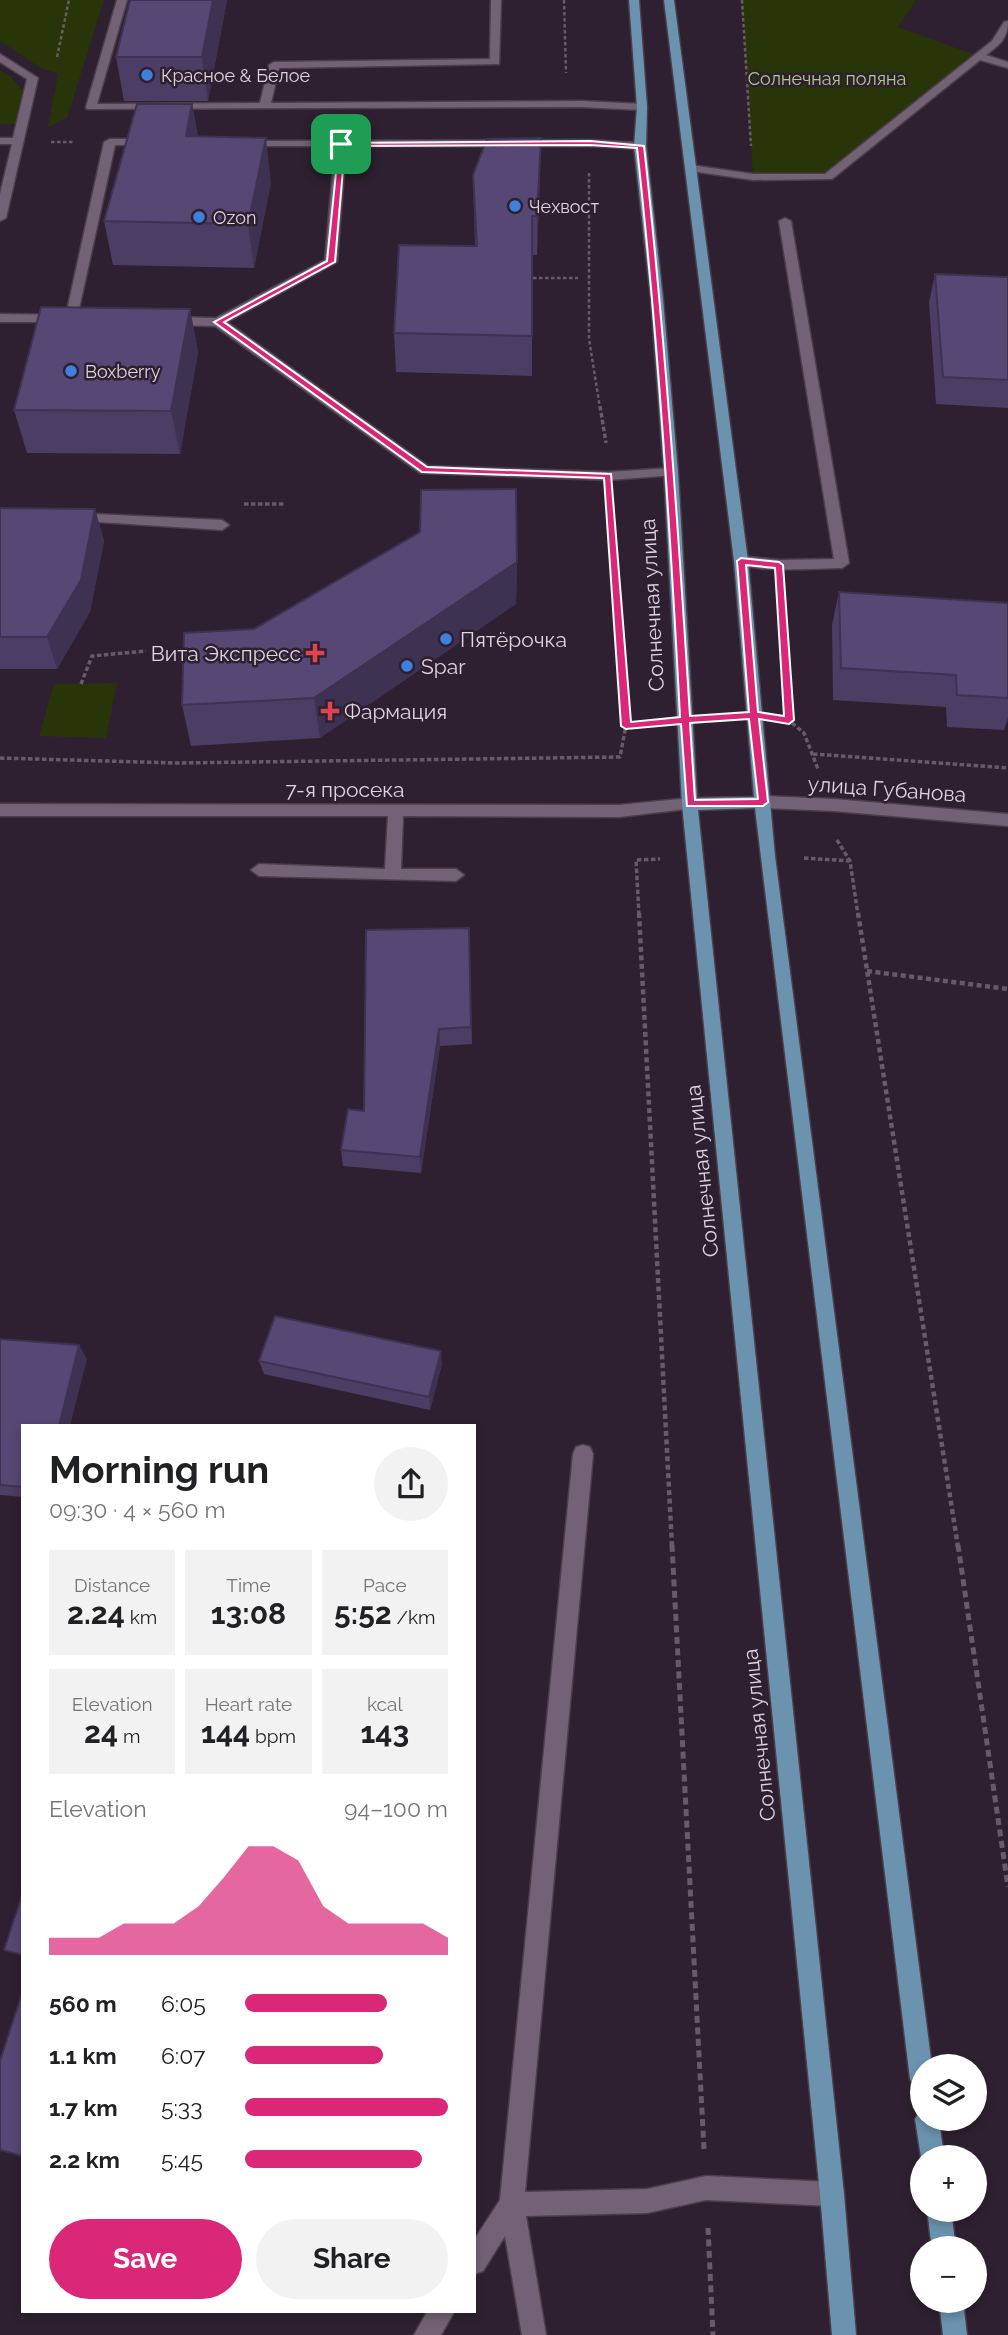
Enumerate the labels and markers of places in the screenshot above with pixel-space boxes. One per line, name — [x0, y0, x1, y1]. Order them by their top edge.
place label: Красное & Белое — [161, 65, 310, 86]
marker: Красное & Белое — [139, 67, 155, 83]
pin — [311, 114, 371, 174]
place label: Чехвост — [529, 196, 599, 217]
marker: Чехвост — [507, 198, 523, 214]
place label: Ozon — [213, 207, 256, 228]
marker: Ozon — [191, 209, 207, 225]
place label: Boxberry — [85, 361, 161, 382]
marker: Boxberry — [63, 363, 79, 379]
place label: Пятёрочка — [460, 627, 567, 652]
marker: Пятёрочка — [438, 631, 454, 647]
place label: Вита Экспресс — [151, 641, 301, 666]
marker: Вита Экспресс — [307, 645, 323, 661]
place label: Spar — [421, 654, 466, 679]
marker: Spar — [399, 658, 415, 674]
place label: Фармация — [344, 699, 447, 724]
marker: Фармация — [322, 703, 338, 719]

